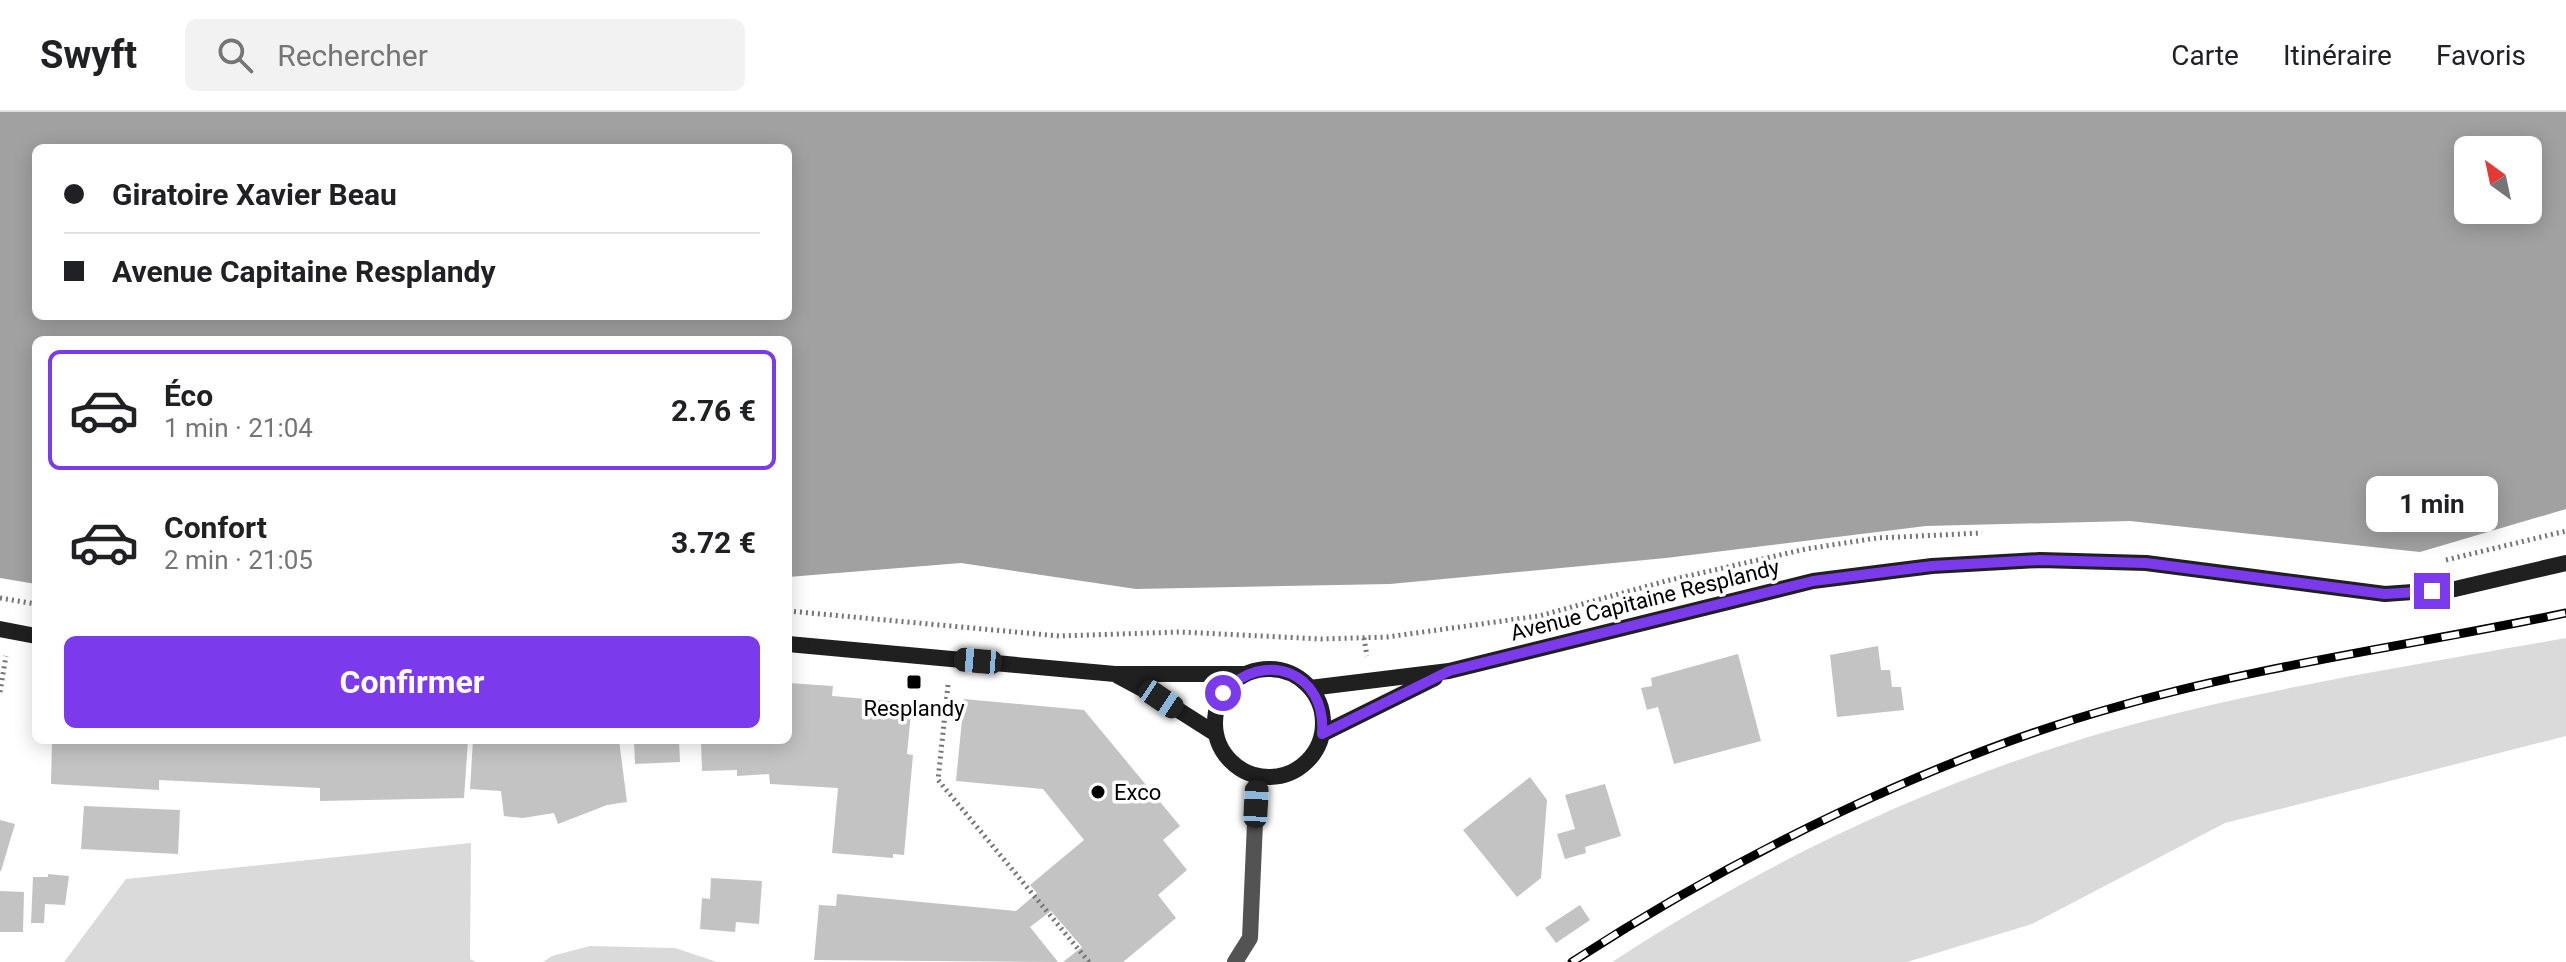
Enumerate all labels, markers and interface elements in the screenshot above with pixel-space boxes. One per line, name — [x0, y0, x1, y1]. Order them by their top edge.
search box — [185, 19, 745, 91]
text: Swyft — [40, 33, 137, 77]
icon: search — [213, 33, 257, 77]
text: Rechercher — [277, 38, 428, 73]
text: Carte — [2171, 39, 2239, 72]
text: Itinéraire — [2283, 39, 2392, 72]
text: Favoris — [2436, 39, 2526, 72]
north arrow — [2454, 136, 2542, 224]
map controls — [2454, 136, 2542, 224]
text: Giratoire Xavier Beau — [112, 177, 397, 212]
text: Avenue Capitaine Resplandy — [112, 254, 496, 289]
icon: car — [68, 374, 140, 446]
text: Éco — [164, 378, 213, 413]
text: 2.76 € — [671, 393, 756, 428]
text: 1 min · 21:04 — [164, 413, 313, 443]
callout: 1 min — [2366, 475, 2498, 531]
text: 1 min — [2399, 489, 2465, 519]
icon: car — [68, 506, 140, 578]
text: Confort — [164, 510, 267, 545]
text: 3.72 € — [671, 525, 756, 560]
text: 2 min · 21:05 — [164, 545, 313, 575]
street label: Avenue Capitaine Resplandy — [1508, 554, 1783, 646]
route end — [2414, 573, 2450, 609]
button: Confirmer — [64, 636, 760, 728]
car — [953, 647, 1003, 675]
marker: Resplandy — [905, 673, 923, 691]
route start — [1205, 675, 1241, 711]
car — [1134, 676, 1188, 722]
place label: Resplandy — [863, 696, 965, 721]
car — [1243, 779, 1269, 829]
place label: Exco — [1114, 780, 1161, 805]
marker: Exco — [1089, 783, 1107, 801]

